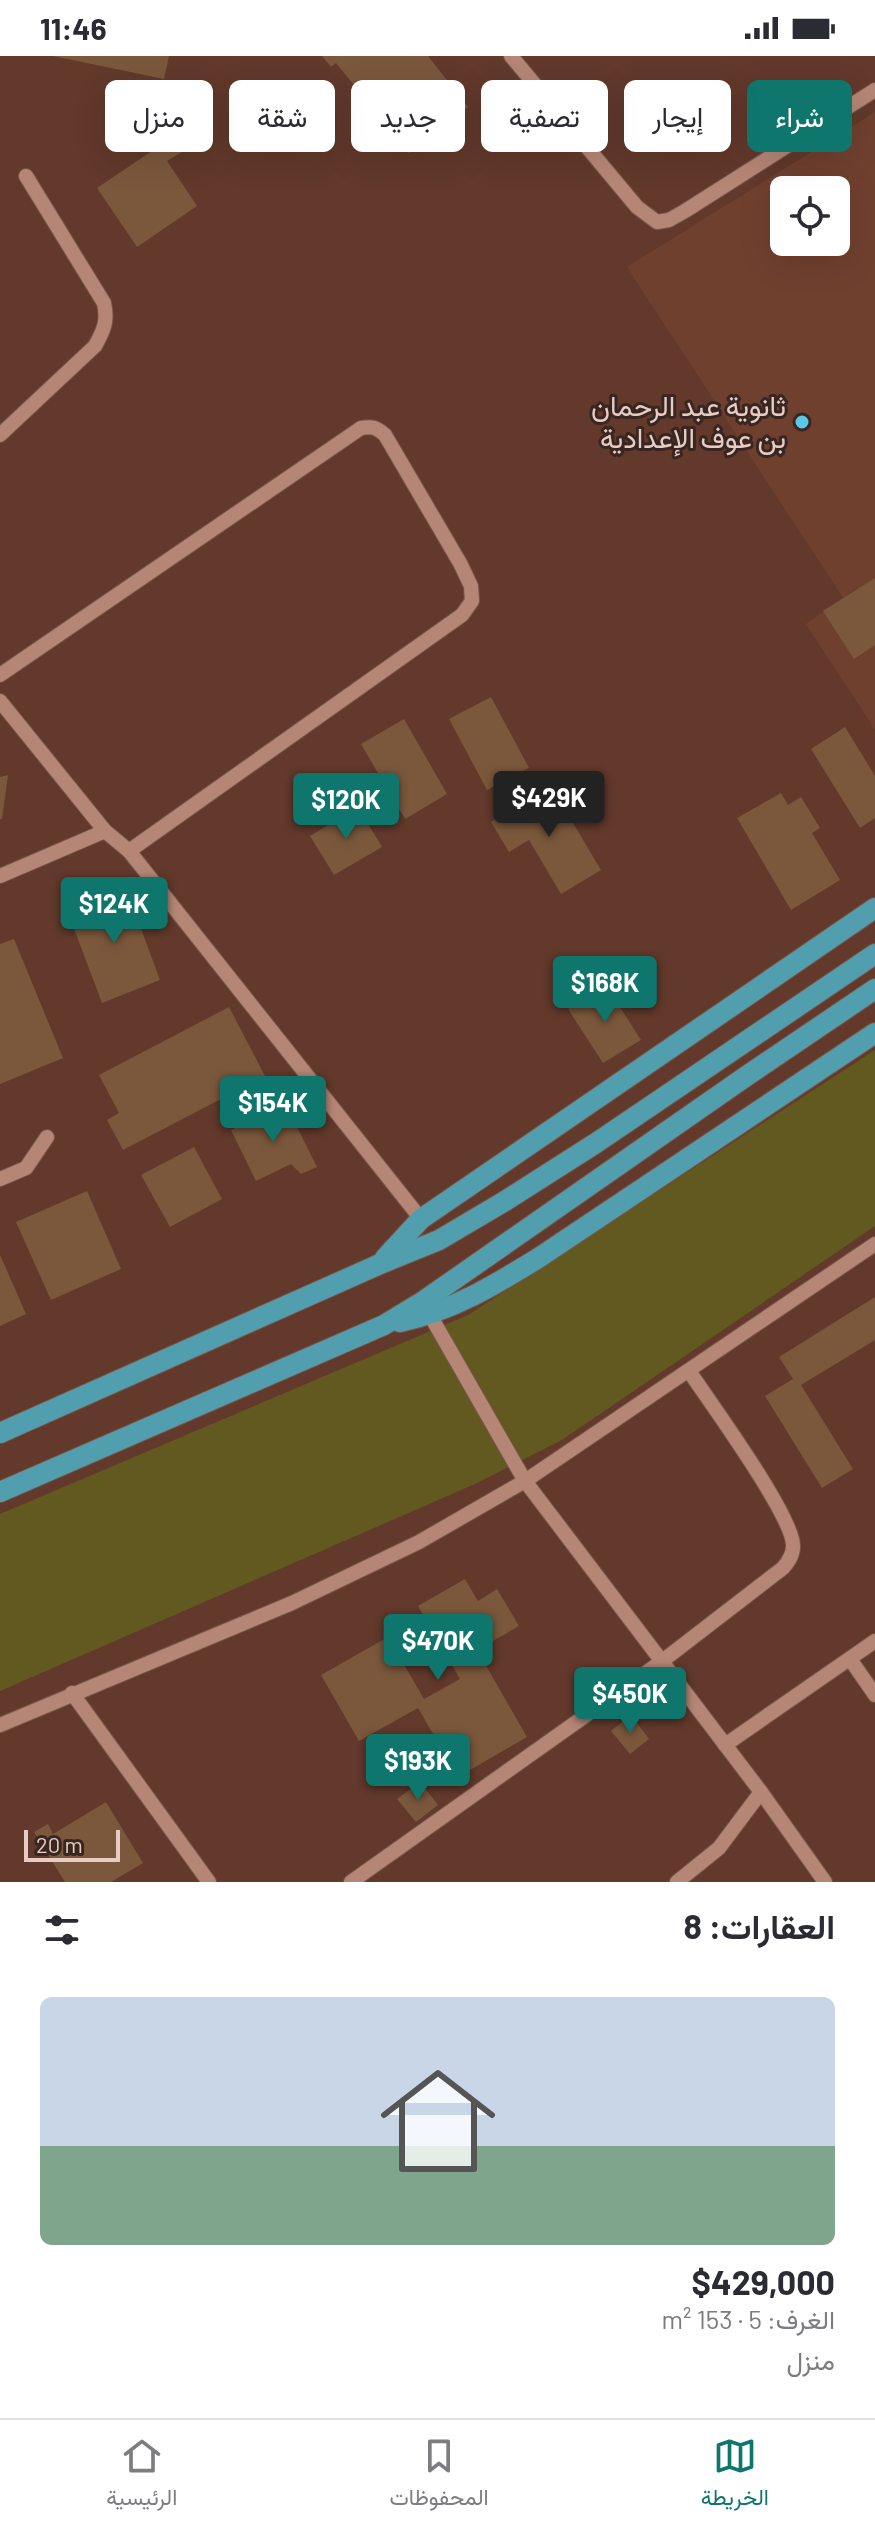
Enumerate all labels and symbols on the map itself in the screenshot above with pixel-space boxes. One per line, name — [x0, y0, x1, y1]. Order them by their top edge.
place label: ثانوية عبد الرحمان بن عوف الإعدادية — [591, 388, 786, 457]
marker: ثانوية عبد الرحمان بن عوف الإعدادية — [793, 413, 811, 431]
pin: $429K — [493, 771, 605, 839]
pin: $120K — [290, 773, 402, 841]
pin: $124K — [58, 877, 170, 945]
pin: $168K — [549, 956, 661, 1024]
pin: $154K — [217, 1076, 329, 1144]
pin: $470K — [382, 1614, 494, 1682]
pin: $450K — [574, 1667, 686, 1735]
pin: $193K — [362, 1734, 474, 1802]
scale bar — [24, 1826, 120, 1862]

